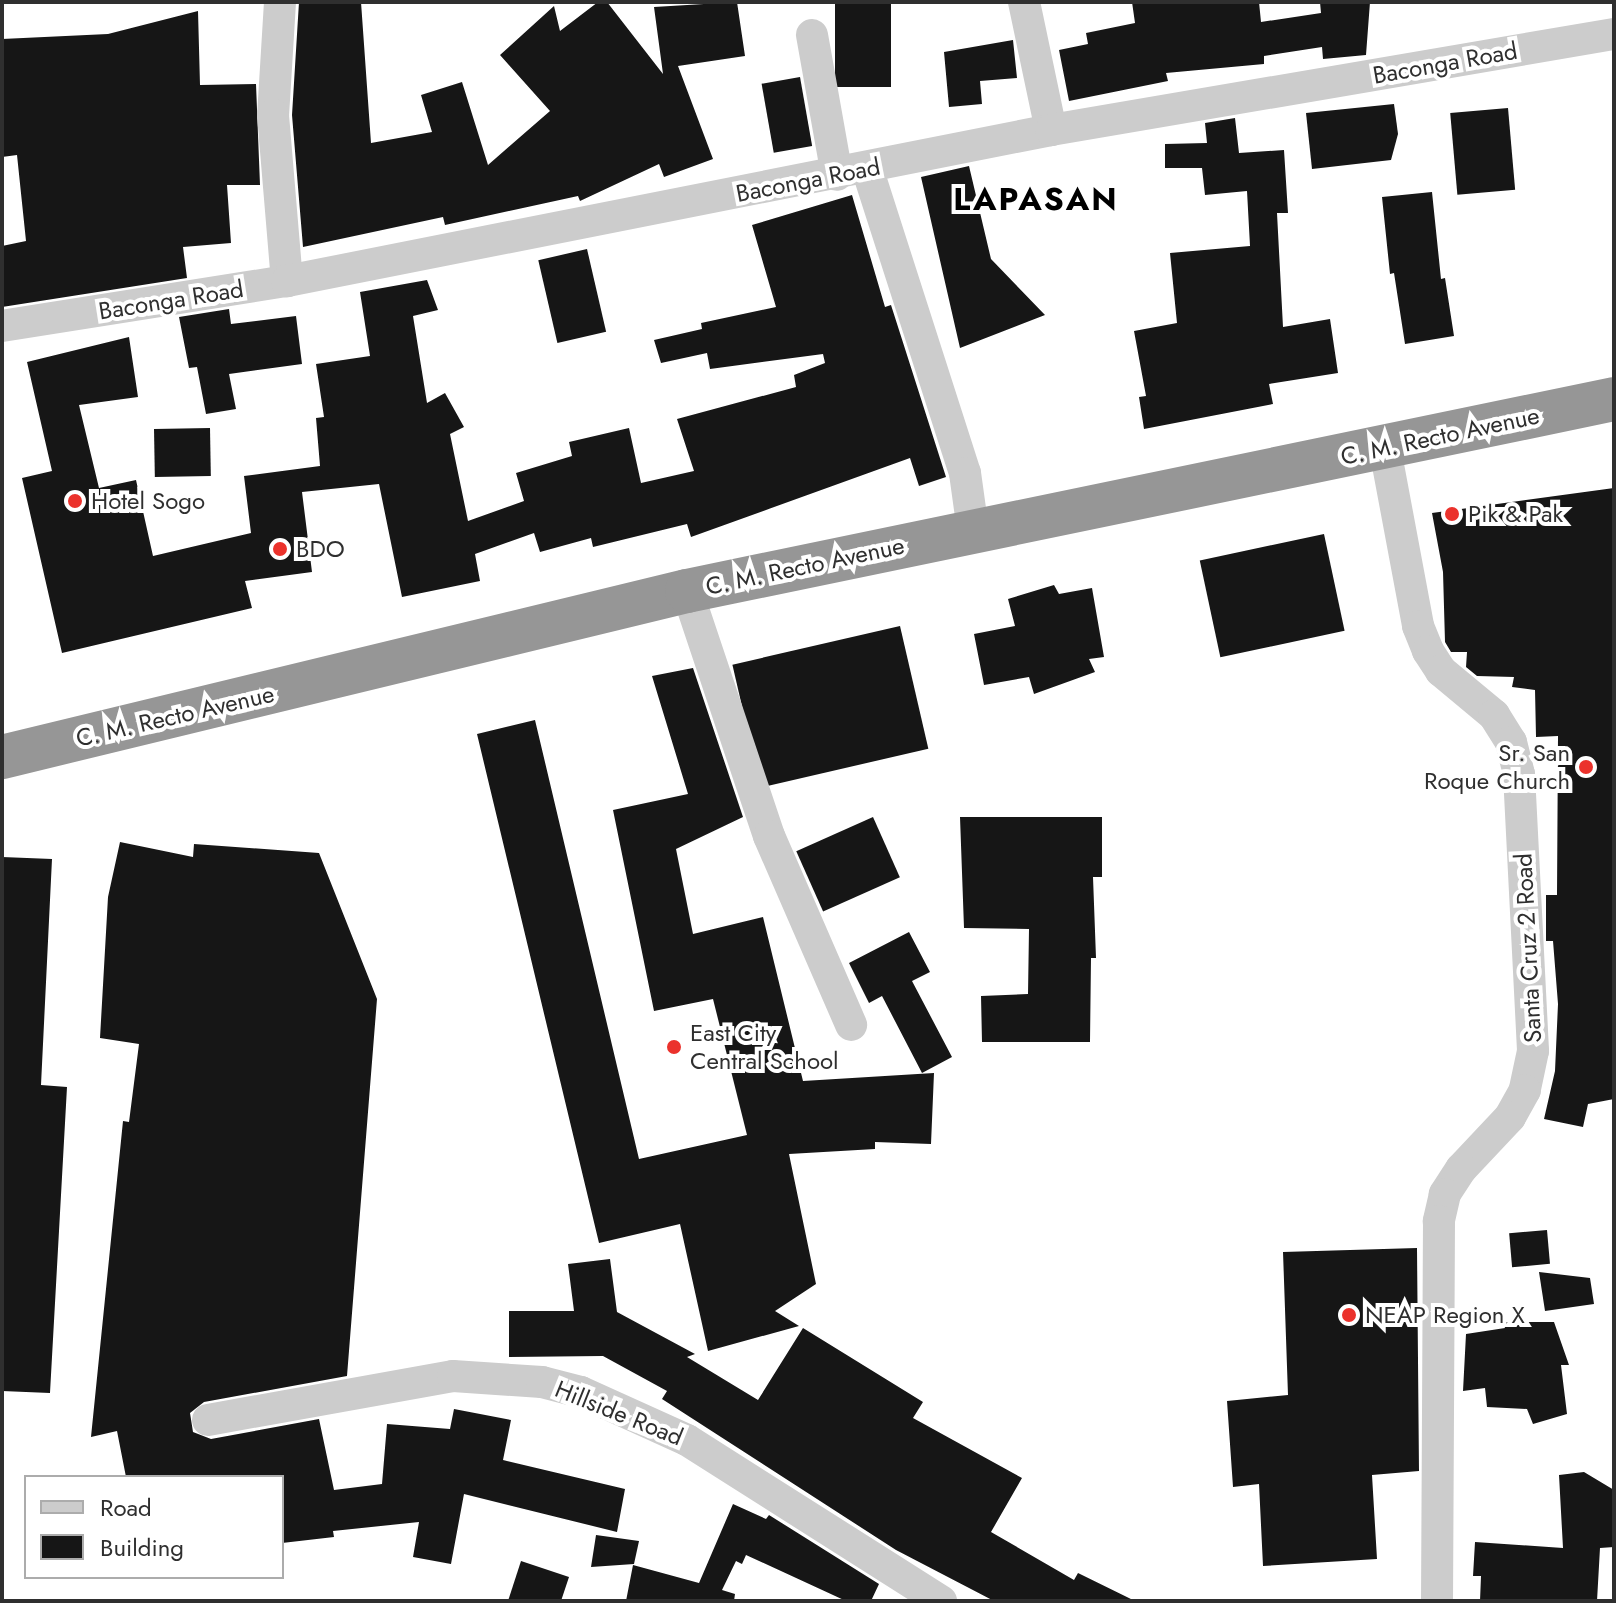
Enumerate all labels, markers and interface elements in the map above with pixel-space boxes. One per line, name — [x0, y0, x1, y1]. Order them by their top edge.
street label: Baconga Road — [1370, 36, 1520, 90]
street label: Baconga Road — [733, 152, 883, 208]
district label: LAPASAN — [953, 180, 1119, 218]
street label: Baconga Road — [96, 274, 246, 326]
street label: C. M. Recto Avenue — [1338, 401, 1542, 471]
place label: Hotel Sogo — [91, 487, 205, 515]
marker: Hotel Sogo — [66, 492, 84, 510]
place label: Pik & Pak — [1468, 500, 1563, 528]
marker: Pik & Pak — [1443, 505, 1461, 523]
street label: C. M. Recto Avenue — [703, 531, 907, 601]
place label: BDO — [296, 535, 345, 563]
marker: BDO — [271, 540, 289, 558]
street label: C. M. Recto Avenue — [73, 679, 277, 753]
place label: Sr. San Roque Church — [1424, 739, 1570, 795]
marker: Sr. San Roque Church — [1577, 758, 1595, 776]
street label: Santa Cruz 2 Road — [1509, 852, 1547, 1044]
place label: East City Central School — [690, 1019, 839, 1075]
marker: East City Central School — [665, 1038, 683, 1056]
place label: NEAP Region X — [1365, 1301, 1525, 1329]
marker: NEAP Region X — [1340, 1306, 1358, 1324]
street label: Hillside Road — [551, 1374, 687, 1452]
legend — [24, 1475, 284, 1579]
text: Road — [100, 1490, 152, 1525]
text: Building — [100, 1530, 184, 1565]

